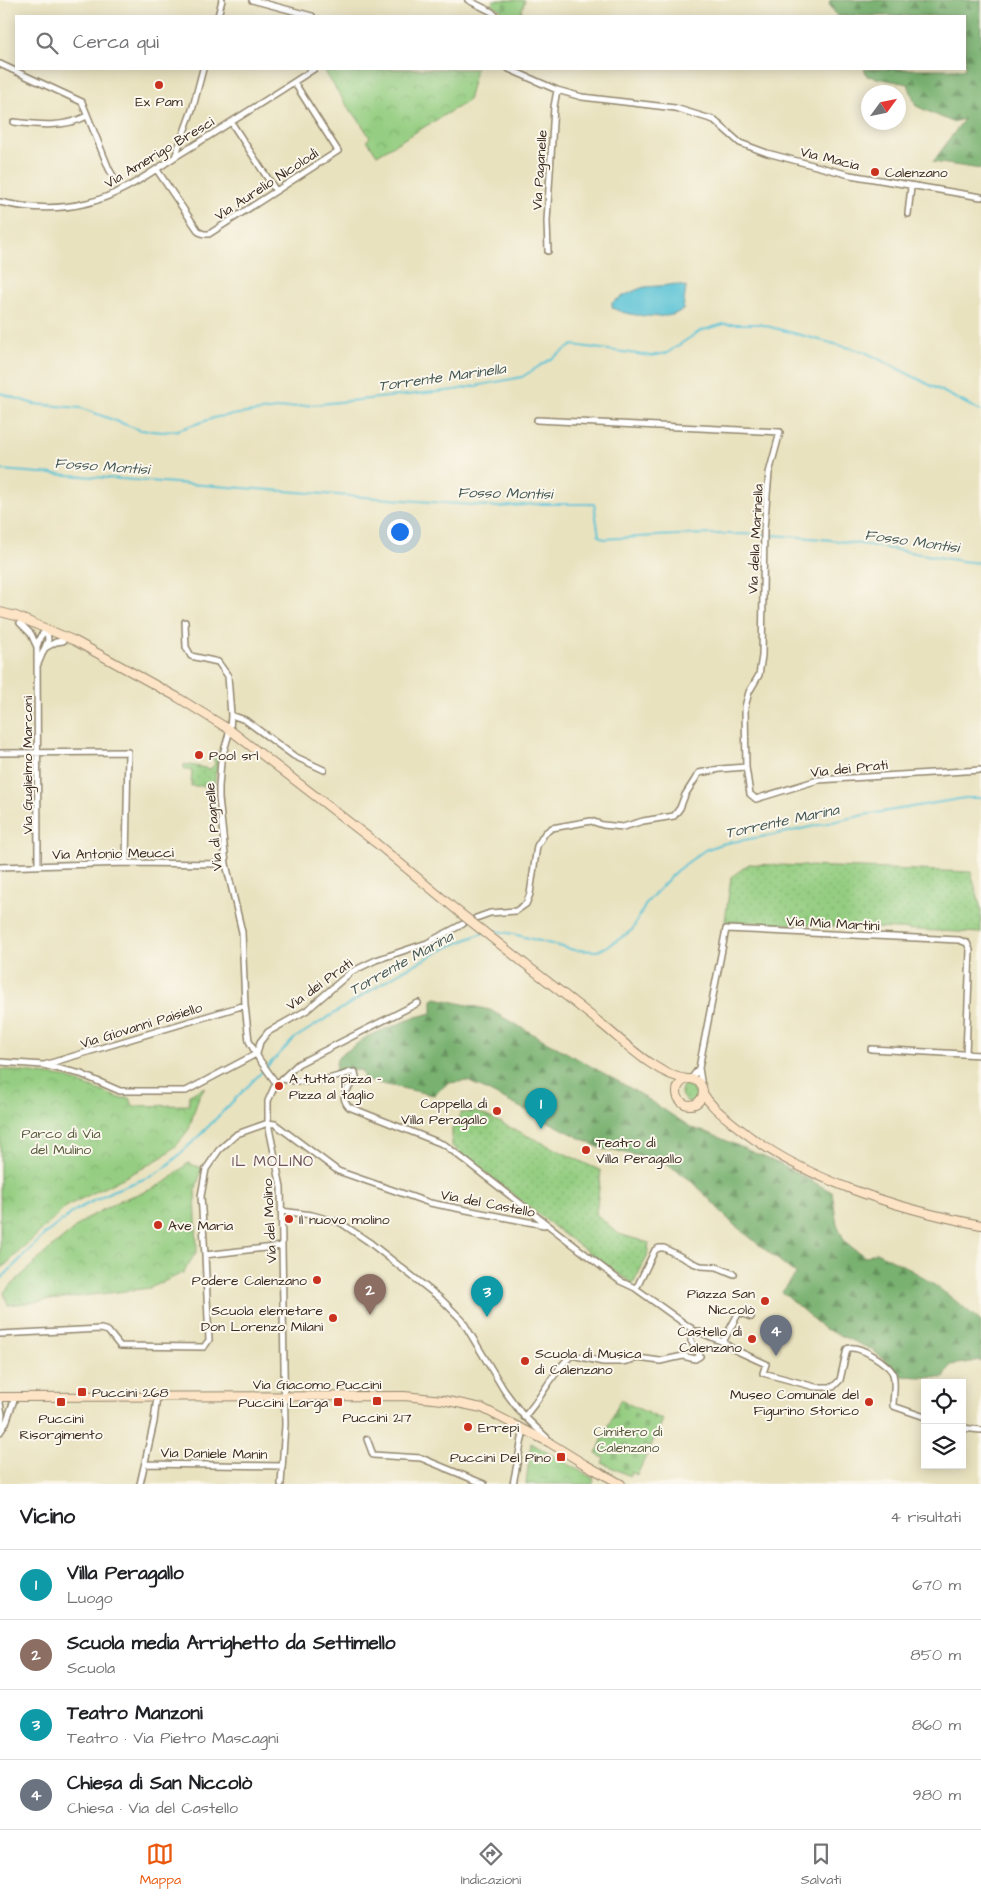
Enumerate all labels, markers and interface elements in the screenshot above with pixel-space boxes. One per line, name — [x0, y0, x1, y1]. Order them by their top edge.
search box — [15, 15, 966, 70]
icon: search — [33, 29, 61, 57]
text: Cerca qui — [73, 29, 159, 56]
marker: Ex Pam — [153, 79, 165, 91]
north arrow — [861, 85, 906, 130]
place label: Ex Pam — [135, 92, 183, 112]
street label: Via Amerigo Bresci — [101, 112, 218, 194]
street label: Via Paganelle — [527, 129, 553, 211]
street label: Via Macia — [798, 142, 861, 176]
street label: Via Aurelio Nicolodi — [211, 144, 322, 226]
place label: Calenzano — [885, 163, 948, 183]
marker: Calenzano — [869, 166, 881, 178]
water label: Torrente Marinella — [377, 358, 509, 397]
water label: Fosso Montisi — [54, 453, 152, 480]
water label: Fosso Montisi — [457, 482, 554, 505]
street label: Via della Marinella — [743, 484, 769, 595]
your location — [387, 519, 413, 545]
water label: Fosso Montisi — [864, 524, 962, 559]
street label: Via Guglielmo Marconi — [18, 696, 38, 834]
place label: Pool srl — [209, 746, 258, 766]
marker: Pool srl — [193, 749, 205, 761]
street label: Via dei Prati — [809, 755, 889, 783]
street label: Via di Pagnelle — [200, 782, 228, 872]
water label: Torrente Marina — [723, 799, 842, 844]
street label: Via Antonio Meucci — [52, 843, 174, 865]
street label: Via Mia Martini — [786, 912, 880, 936]
water label: Torrente Marina — [345, 926, 458, 1001]
street label: Via dei Prati — [282, 954, 357, 1016]
street label: Via Giovanni Paisiello — [78, 998, 205, 1054]
place label: A tutta pizza - Pizza al taglio — [289, 1069, 382, 1105]
marker: A tutta pizza - Pizza al taglio — [273, 1080, 285, 1092]
pin: 1 — [525, 1088, 557, 1129]
place label: Cappella di Villa Peragallo — [401, 1094, 487, 1130]
marker: Cappella di Villa Peragallo — [491, 1105, 503, 1117]
park label: Parco di Via del Mulino — [21, 1124, 101, 1160]
place label: Teatro di Villa Peragallo — [596, 1133, 682, 1169]
marker: Teatro di Villa Peragallo — [580, 1144, 592, 1156]
district label: IL MOLINO — [232, 1151, 314, 1172]
street label: Via del Molino — [258, 1178, 282, 1264]
street label: Via del Castello — [439, 1185, 537, 1223]
place label: Il nuovo molino — [299, 1210, 390, 1230]
marker: Il nuovo molino — [283, 1213, 295, 1225]
place label: Ave Maria — [168, 1216, 233, 1236]
marker: Ave Maria — [152, 1219, 164, 1231]
place label: Podere Calenzano — [192, 1271, 307, 1291]
marker: Podere Calenzano — [311, 1274, 323, 1286]
pin: 2 — [354, 1274, 386, 1315]
pin: 3 — [471, 1276, 503, 1317]
place label: Piazza San Niccolò — [687, 1284, 755, 1320]
marker: Piazza San Niccolò — [759, 1295, 771, 1307]
place label: Scuola elemetare Don Lorenzo Milani — [201, 1301, 323, 1337]
marker: Scuola elemetare Don Lorenzo Milani — [327, 1312, 339, 1324]
pin: 4 — [760, 1315, 792, 1356]
place label: Castello di Calenzano — [678, 1322, 742, 1358]
marker: Castello di Calenzano — [746, 1333, 758, 1345]
place label: Scuola di Musica di Calenzano — [535, 1344, 642, 1380]
marker: Scuola di Musica di Calenzano — [519, 1355, 531, 1367]
street label: Via Giacomo Puccini — [253, 1375, 381, 1395]
map controls — [921, 1379, 966, 1469]
button: locate — [921, 1379, 966, 1424]
place label: Puccini 268 — [92, 1383, 168, 1403]
place label: Museo Comunale del Figurino Storico — [730, 1385, 859, 1421]
marker: Puccini 268 — [76, 1386, 88, 1398]
place label: Puccini Larga — [239, 1393, 328, 1413]
marker: Puccini 217 — [371, 1395, 383, 1407]
marker: Puccini Risorgimento — [55, 1396, 67, 1408]
marker: Puccini Larga — [332, 1396, 344, 1408]
marker: Museo Comunale del Figurino Storico — [863, 1396, 875, 1408]
place label: Puccini 217 — [342, 1408, 412, 1428]
place label: Puccini Risorgimento — [19, 1409, 103, 1445]
place label: Errepi — [478, 1418, 519, 1438]
marker: Errepi — [462, 1421, 474, 1433]
park label: Cimitero di Calenzano — [594, 1422, 662, 1458]
button: layers — [921, 1424, 966, 1469]
street label: Via Daniele Manin — [160, 1443, 268, 1465]
place label: Puccini Del Pino — [450, 1448, 551, 1468]
marker: Puccini Del Pino — [555, 1451, 567, 1463]
text: Vicino — [20, 1502, 75, 1531]
text: 4 risultati — [890, 1506, 961, 1528]
text: Villa Peragallo — [67, 1560, 184, 1587]
text: 1 — [35, 1574, 37, 1596]
text: 670 m — [912, 1574, 961, 1596]
text: Luogo — [67, 1587, 112, 1609]
text: Scuola media Arrighetto da Settimello — [67, 1630, 395, 1657]
text: 2 — [31, 1644, 41, 1666]
text: 850 m — [910, 1644, 961, 1666]
text: Scuola — [67, 1657, 115, 1679]
text: Teatro Manzoni — [67, 1700, 203, 1727]
text: 3 — [32, 1714, 40, 1736]
text: 860 m — [912, 1714, 961, 1736]
text: Teatro · Via Pietro Mascagni — [67, 1727, 278, 1749]
text: Chiesa di San Niccolò — [67, 1770, 252, 1797]
text: 4 — [31, 1784, 41, 1806]
text: 980 m — [913, 1784, 961, 1806]
text: Chiesa · Via del Castello — [67, 1797, 238, 1819]
tab: Mappa — [140, 1840, 181, 1890]
tab: Indicazioni — [461, 1840, 521, 1890]
tab: Salvati — [801, 1840, 841, 1890]

